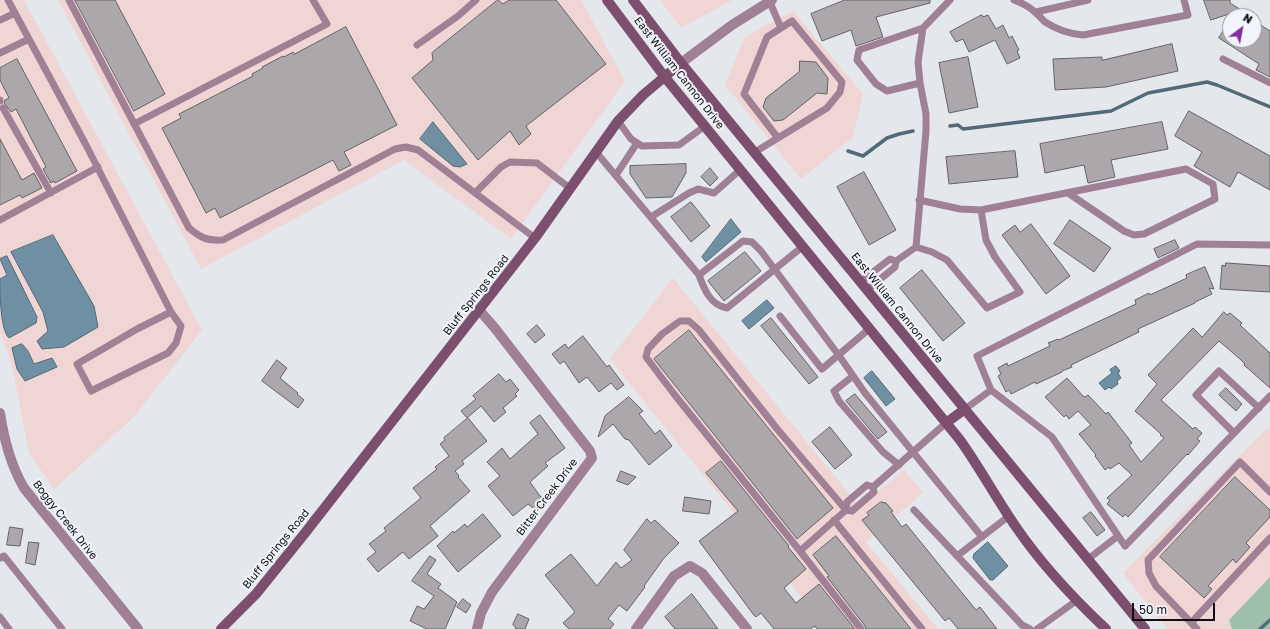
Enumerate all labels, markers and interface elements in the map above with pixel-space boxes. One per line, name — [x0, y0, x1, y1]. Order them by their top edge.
north arrow — [1222, 8, 1262, 48]
text: N — [1241, 11, 1255, 26]
street label: East William Cannon Drive — [631, 14, 727, 132]
street label: East William Cannon Drive — [848, 250, 946, 366]
street label: Bluff Springs Road — [440, 252, 512, 338]
street label: Bitter Creek Drive — [514, 456, 580, 538]
street label: Boggy Creek Drive — [30, 478, 100, 562]
street label: Bluff Springs Road — [240, 507, 312, 591]
scale bar — [1134, 595, 1217, 621]
text: 50 m — [1139, 602, 1167, 617]

